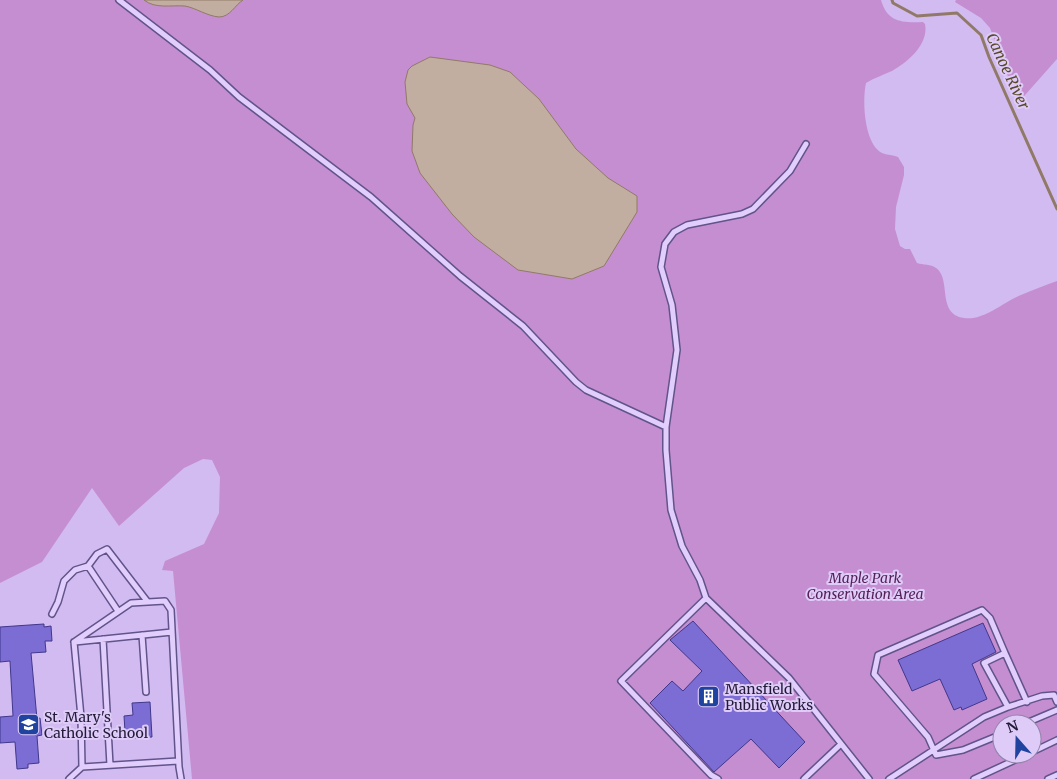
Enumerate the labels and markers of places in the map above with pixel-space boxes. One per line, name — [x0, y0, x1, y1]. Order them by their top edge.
place label: Mansfield Public Works — [725, 680, 813, 714]
building icon: Mansfield Public Works — [697, 685, 721, 709]
place label: St. Mary's Catholic School — [44, 708, 149, 742]
school or university icon: St. Mary's Catholic School — [16, 713, 40, 737]

